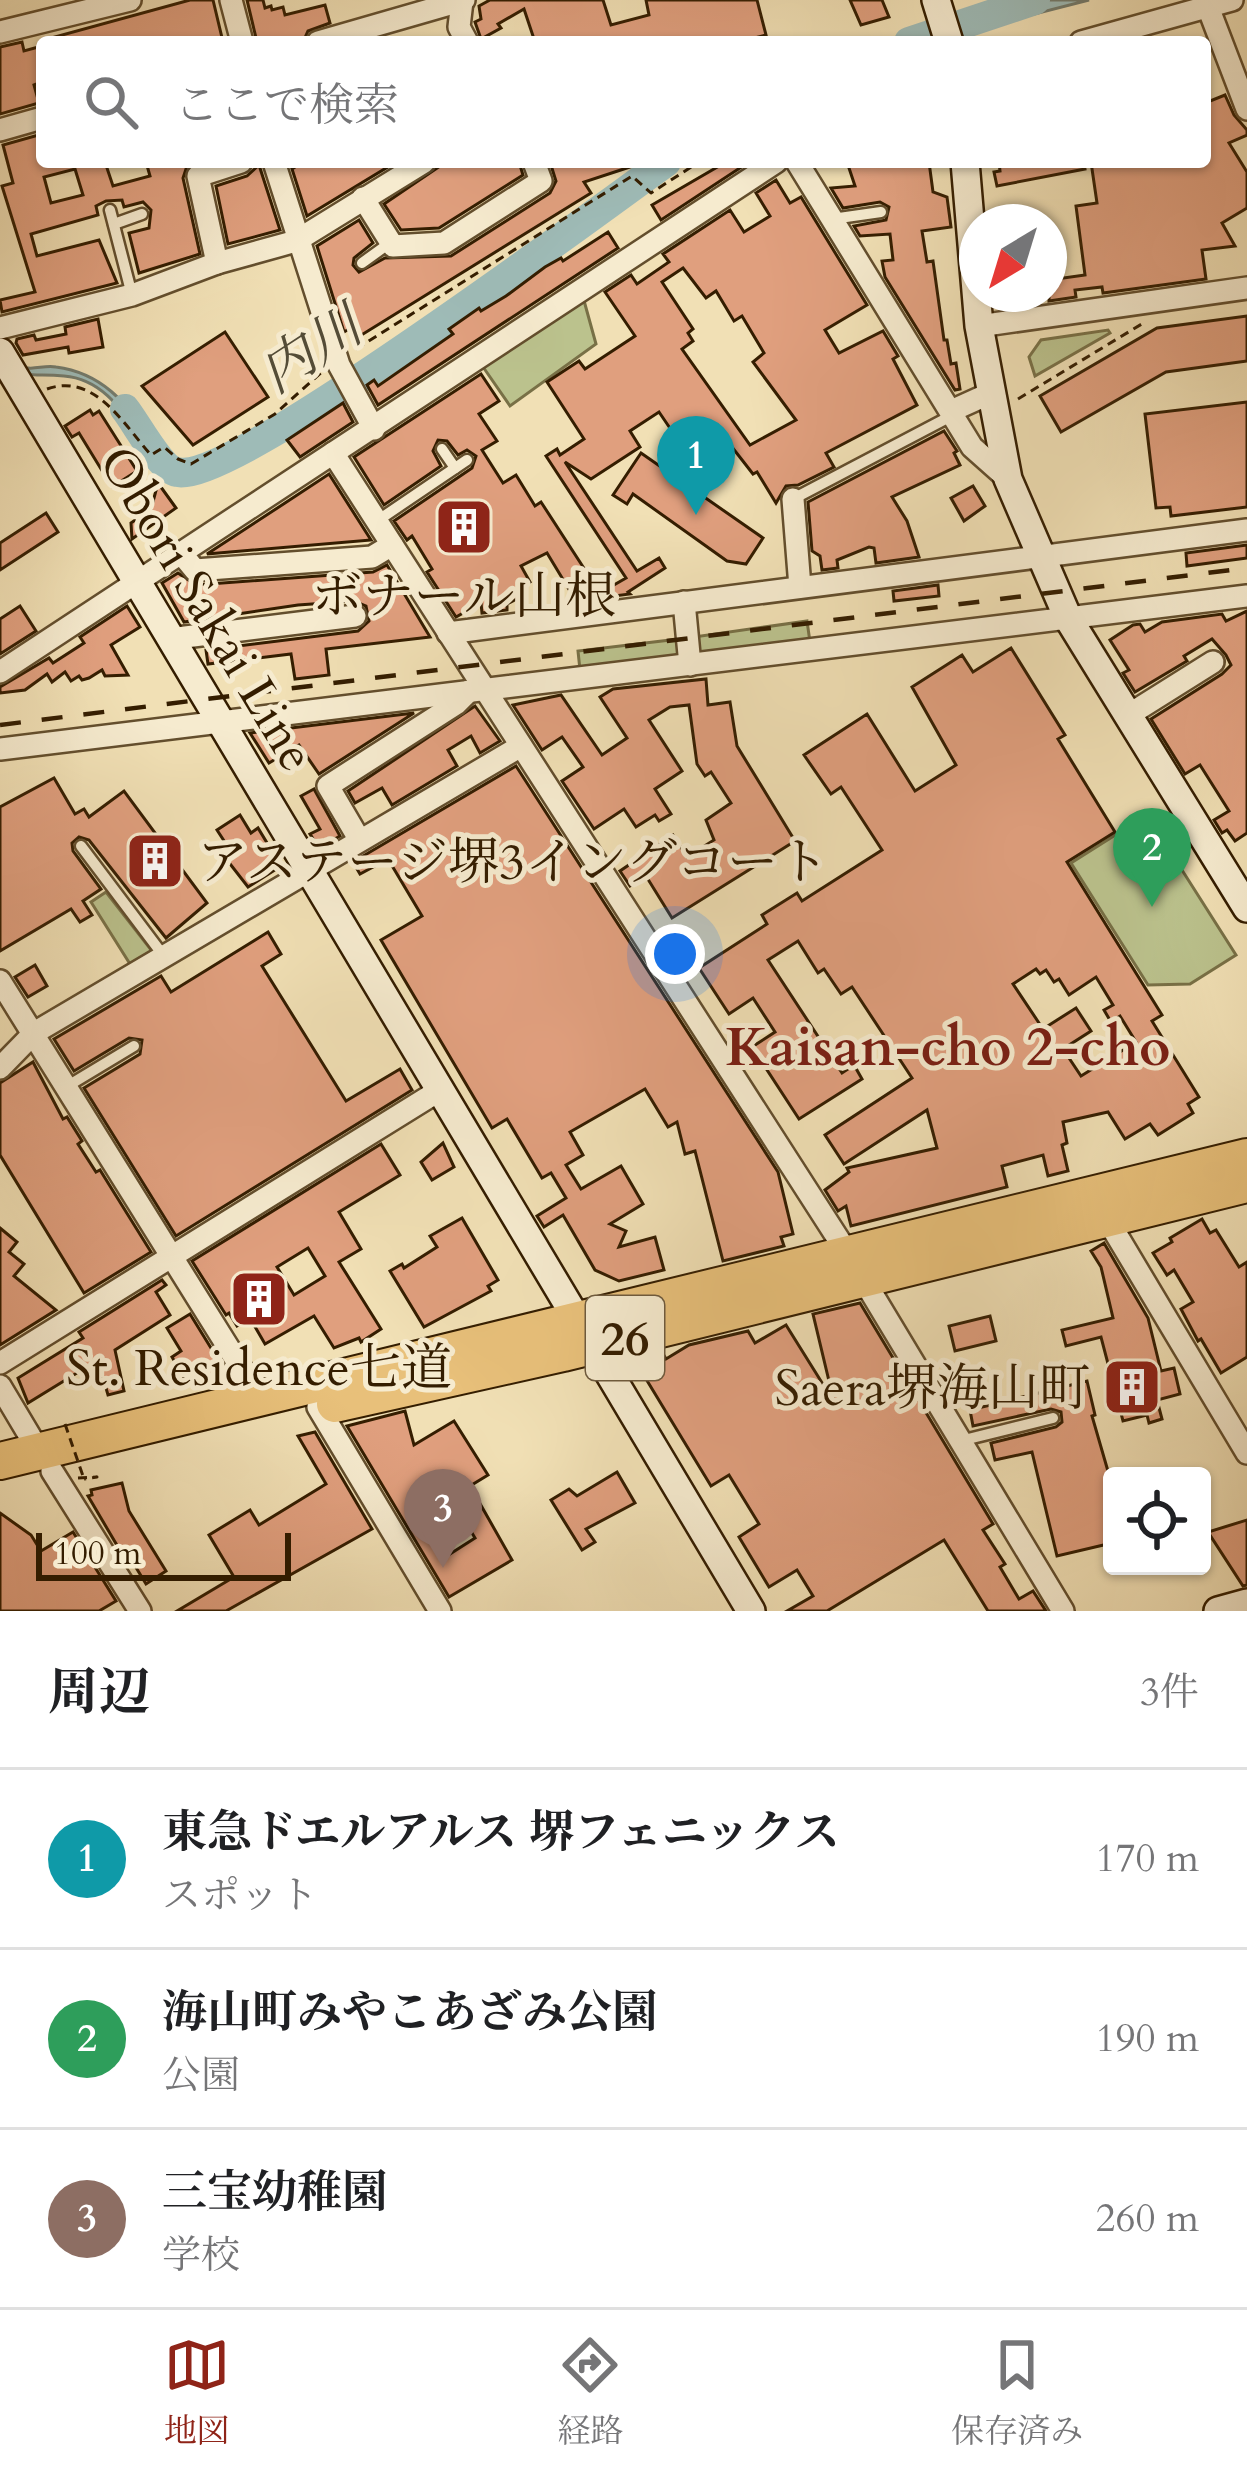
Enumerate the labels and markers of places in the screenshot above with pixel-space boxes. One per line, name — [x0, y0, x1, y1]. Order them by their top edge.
pin: 1 — [657, 416, 735, 515]
building icon: ボナール山根 — [433, 496, 495, 558]
place label: ボナール山根 — [312, 562, 616, 632]
pin: 2 — [1113, 808, 1191, 907]
place label: アステージ堺3イングコート — [197, 828, 829, 898]
building icon: アステージ堺3イングコート — [124, 830, 186, 892]
building icon: St. Residence七道 — [228, 1268, 290, 1330]
place label: St. Residence七道 — [66, 1334, 452, 1404]
place label: Saera堺海山町 — [775, 1354, 1090, 1424]
building icon: Saera堺海山町 — [1101, 1356, 1163, 1418]
pin: 3 — [404, 1469, 482, 1568]

